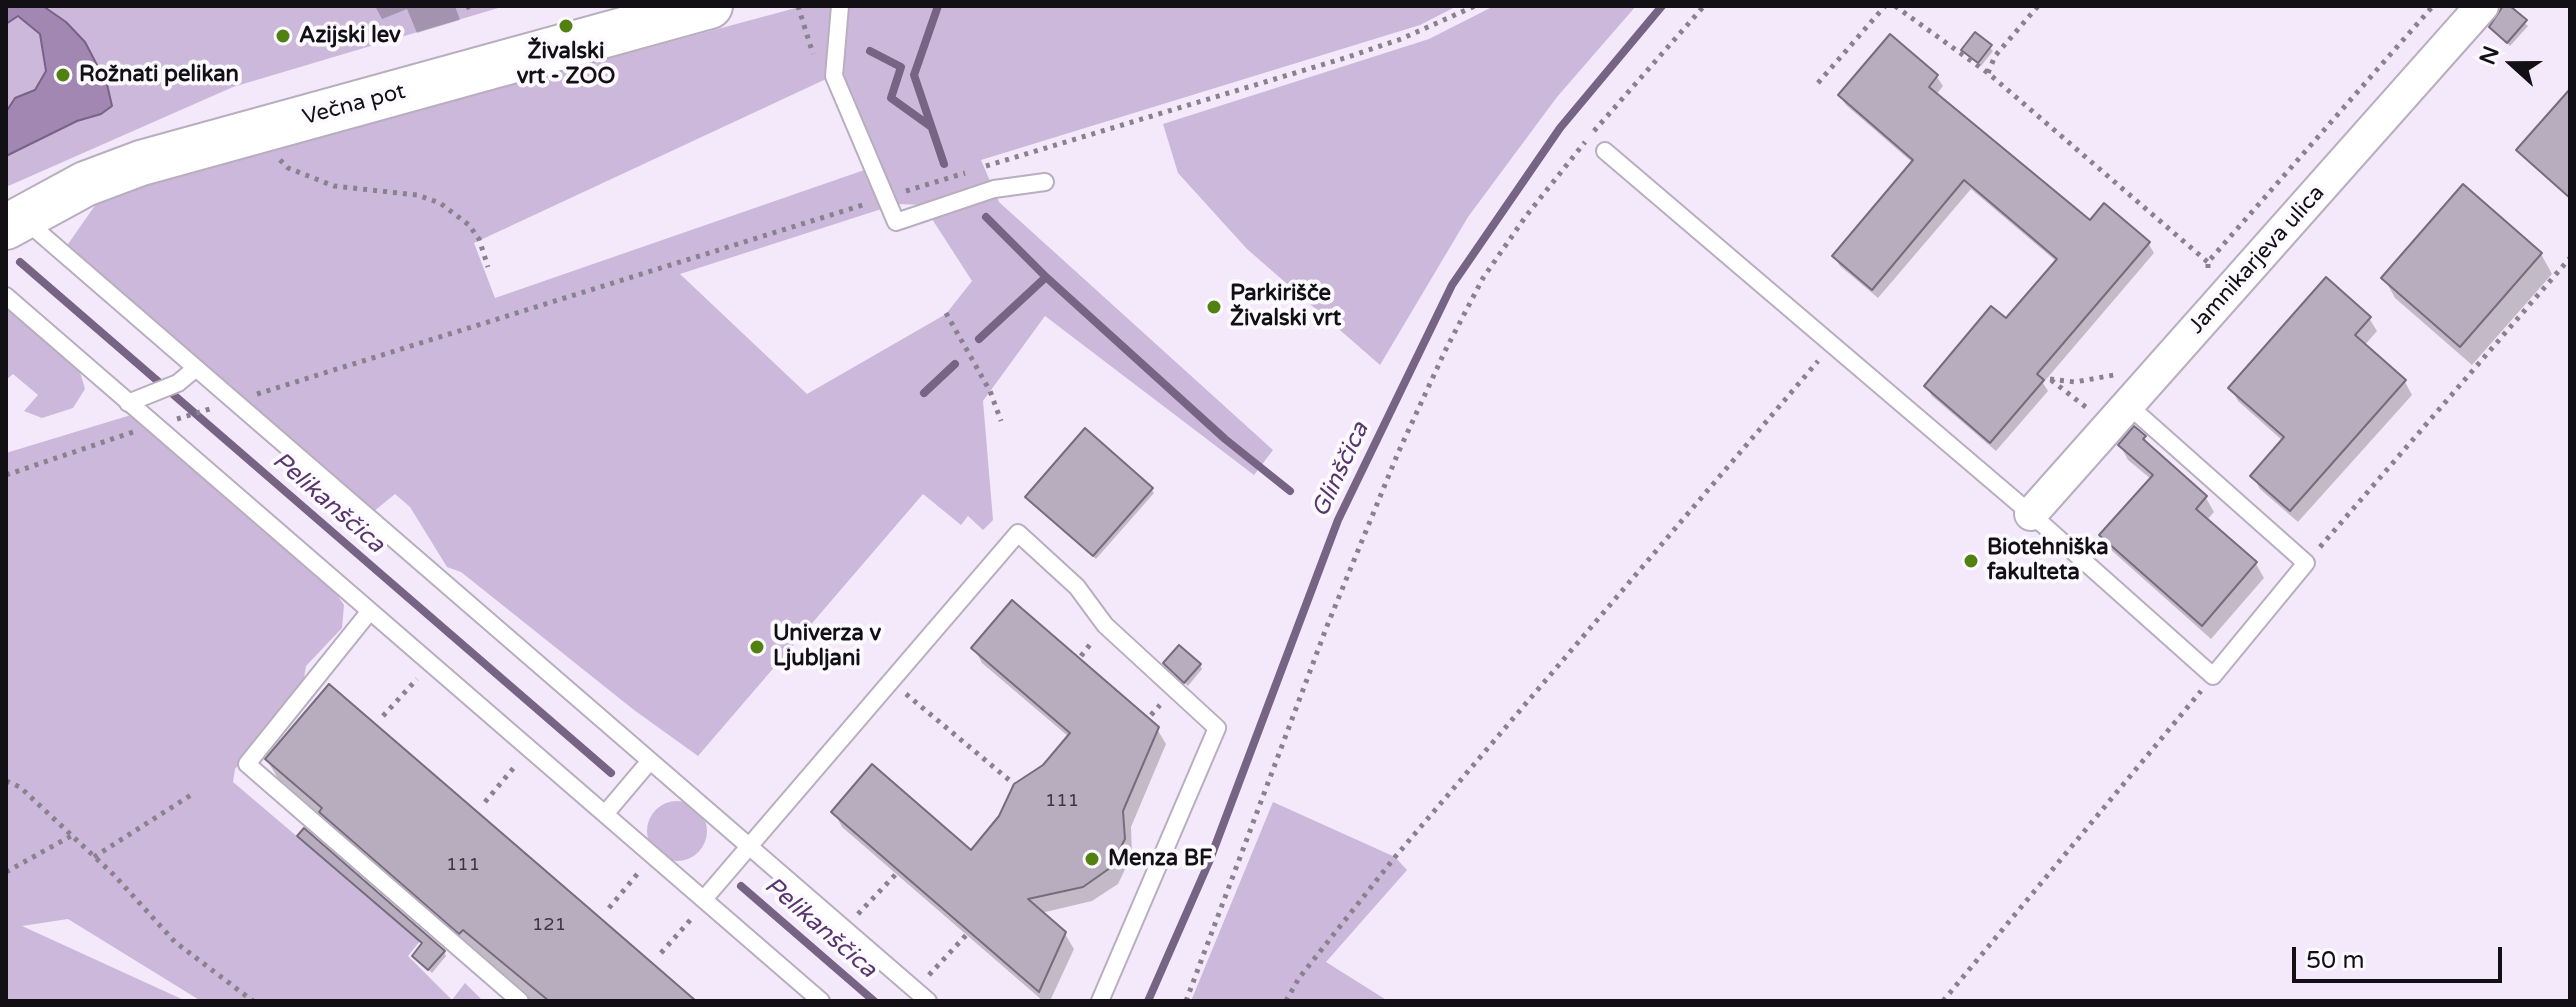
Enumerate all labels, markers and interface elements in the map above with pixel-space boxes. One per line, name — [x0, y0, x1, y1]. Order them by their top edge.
marker: Živalski vrt - ZOO — [557, 17, 575, 35]
place label: Azijski lev — [299, 23, 401, 49]
north arrow — [2472, 24, 2552, 104]
marker: Azijski lev — [274, 27, 292, 45]
place label: Živalski vrt - ZOO — [517, 39, 615, 90]
text: N — [2474, 42, 2505, 68]
place label: Rožnati pelikan — [79, 62, 239, 88]
marker: Rožnati pelikan — [54, 66, 72, 84]
street label: Večna pot — [300, 79, 408, 131]
street label: Jamnikarjeva ulica — [2184, 180, 2330, 340]
place label: Parkirišče Živalski vrt — [1230, 281, 1341, 332]
marker: Parkirišče Živalski vrt — [1205, 298, 1223, 316]
water label: Glinščica — [1307, 418, 1375, 522]
water label: Pelikanščica — [266, 447, 390, 559]
place label: Biotehniška fakulteta — [1987, 535, 2109, 586]
marker: Biotehniška fakulteta — [1962, 552, 1980, 570]
place label: Univerza v Ljubljani — [773, 621, 881, 672]
marker: Univerza v Ljubljani — [748, 638, 766, 656]
house number: 111 — [1045, 790, 1079, 812]
place label: Menza BF — [1108, 846, 1212, 872]
marker: Menza BF — [1083, 850, 1101, 868]
house number: 111 — [446, 854, 480, 876]
water label: Pelikanščica — [758, 872, 882, 984]
house number: 121 — [532, 914, 566, 936]
scale bar — [2296, 931, 2506, 981]
text: 50 m — [2306, 946, 2364, 975]

